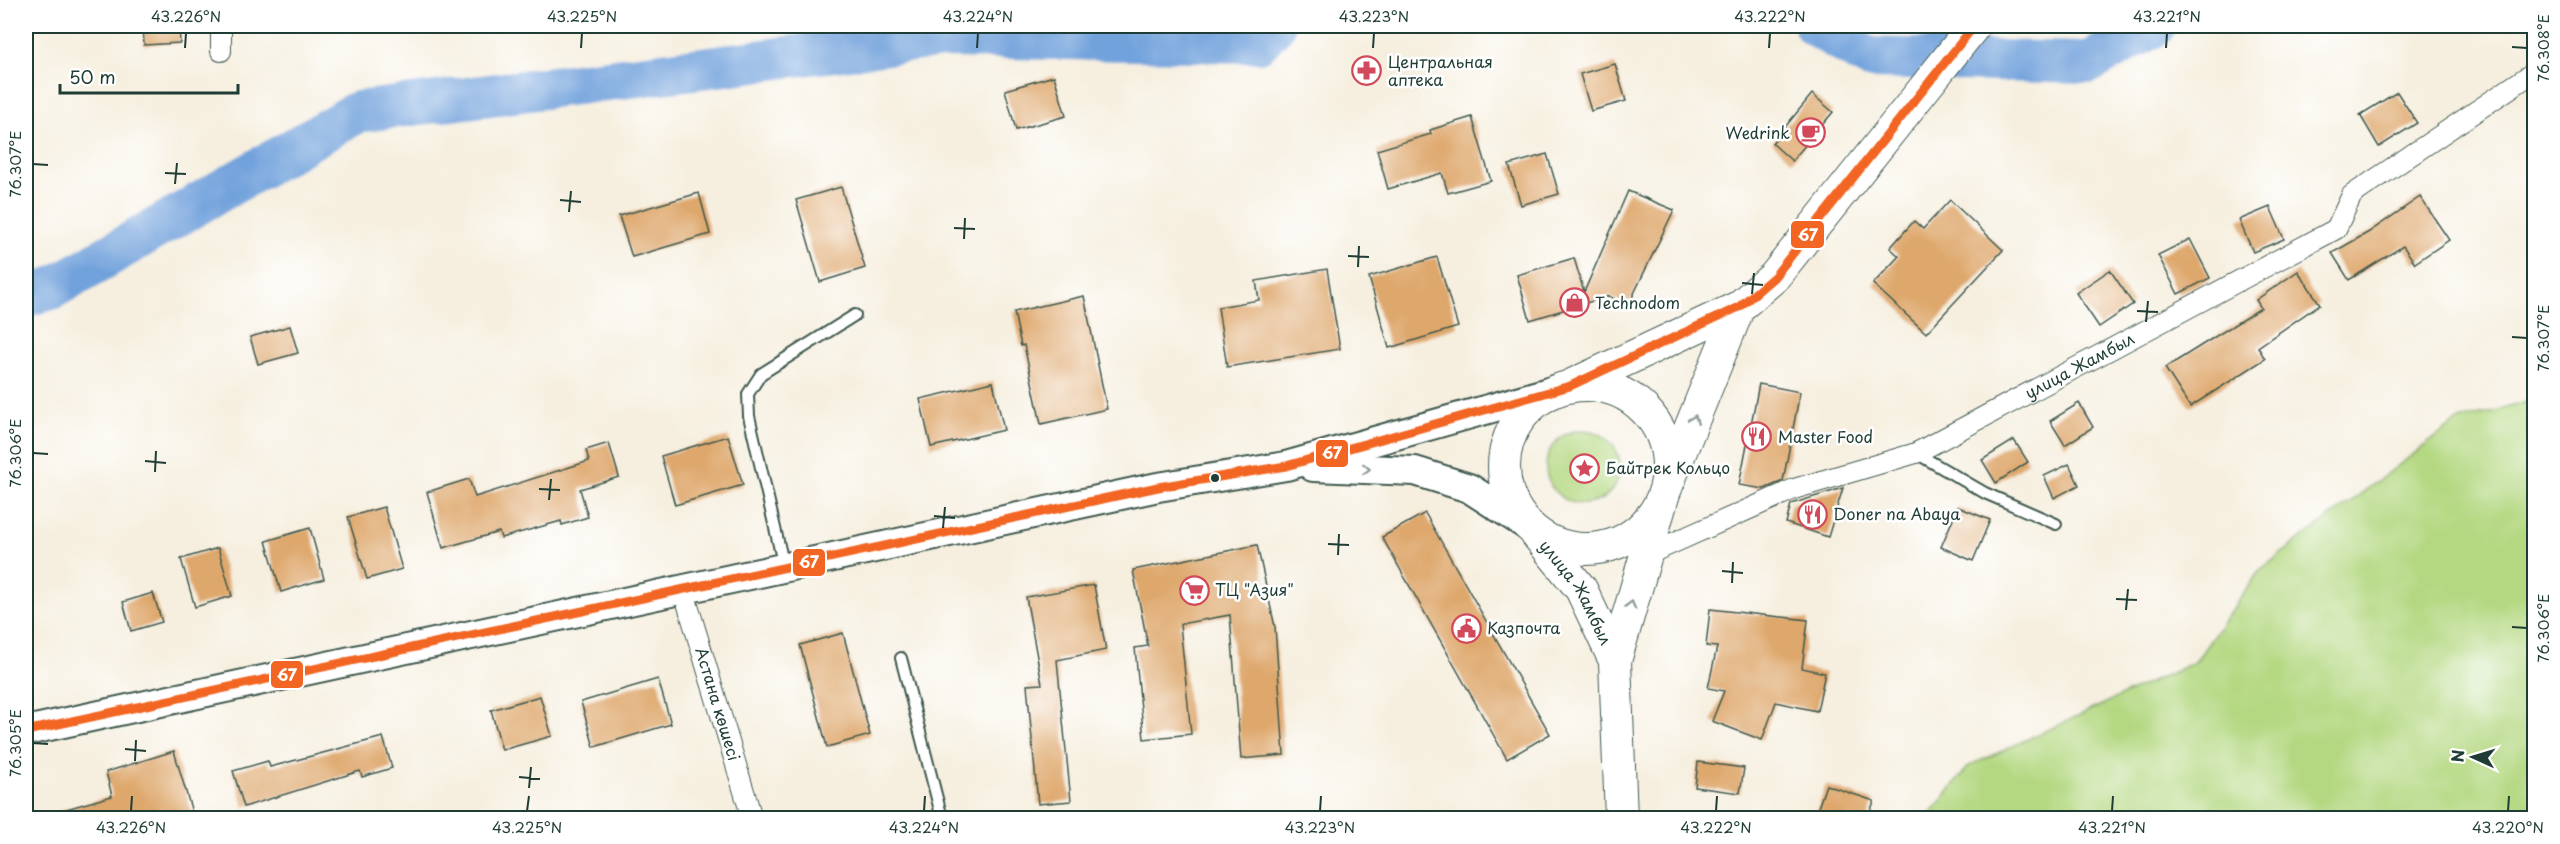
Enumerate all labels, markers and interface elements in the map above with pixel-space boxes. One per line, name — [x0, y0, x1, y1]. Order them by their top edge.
text: 43.226°N — [151, 4, 221, 27]
text: 43.225°N — [547, 4, 617, 27]
text: 43.224°N — [943, 4, 1013, 27]
text: 43.223°N — [1339, 4, 1409, 27]
text: 43.222°N — [1734, 4, 1806, 27]
text: 43.221°N — [2133, 4, 2201, 27]
text: 76.308°E — [2531, 14, 2554, 82]
place label: Центральная аптека — [1388, 49, 1493, 91]
pharmacy icon: Центральная аптека — [1351, 55, 1383, 87]
scale bar — [60, 57, 238, 95]
text: 50 m — [69, 63, 116, 90]
cafe icon: Wedrink — [1795, 117, 1827, 149]
place label: Wedrink — [1725, 120, 1790, 144]
text: 76.307°E — [3, 131, 26, 197]
line badge: 67 — [1790, 220, 1825, 249]
text: 67 — [1798, 222, 1819, 246]
shop icon: Technodom — [1558, 287, 1590, 319]
place label: Technodom — [1595, 290, 1680, 314]
text: 76.307°E — [2531, 305, 2554, 371]
street label: улица Жамбыл — [2020, 326, 2138, 404]
one-way arrow — [1686, 415, 1699, 425]
text: 76.306°E — [3, 419, 26, 487]
restaurant icon: Master Food — [1741, 421, 1773, 453]
place label: Master Food — [1778, 424, 1873, 448]
line badge: 67 — [1315, 439, 1349, 468]
text: 67 — [1322, 440, 1343, 464]
place icon: Байтрек Кольцо — [1569, 452, 1601, 484]
place label: Байтрек Кольцо — [1606, 455, 1730, 479]
one-way arrow — [1361, 463, 1370, 476]
unlabelled marker — [1209, 472, 1221, 484]
restaurant icon: Doner na Abaya — [1796, 498, 1828, 530]
place label: Doner na Abaya — [1833, 501, 1960, 525]
street label: улица Жамбыл — [1534, 534, 1619, 649]
line badge: 67 — [792, 548, 826, 577]
text: 67 — [799, 549, 820, 573]
supermarket icon: ТЦ "Азия" — [1178, 574, 1210, 606]
place label: ТЦ "Азия" — [1215, 577, 1294, 601]
text: 76.306°E — [2531, 594, 2554, 662]
one-way arrow — [1624, 600, 1636, 611]
public building icon: Казпочта — [1450, 612, 1482, 644]
place label: Казпочта — [1487, 615, 1560, 639]
street label: Астана көшесі — [690, 644, 747, 763]
line badge: 67 — [270, 660, 304, 689]
text: 67 — [277, 662, 298, 686]
text: 76.305°E — [3, 709, 26, 777]
north arrow — [2443, 727, 2503, 787]
text: N — [2445, 749, 2469, 763]
text: 43.226°N — [96, 815, 166, 838]
text: 43.225°N — [492, 815, 562, 838]
text: 43.224°N — [889, 815, 959, 838]
text: 43.223°N — [1285, 815, 1355, 838]
text: 43.222°N — [1680, 815, 1752, 838]
text: 43.221°N — [2078, 815, 2146, 838]
text: 43.220°N — [2472, 815, 2544, 838]

